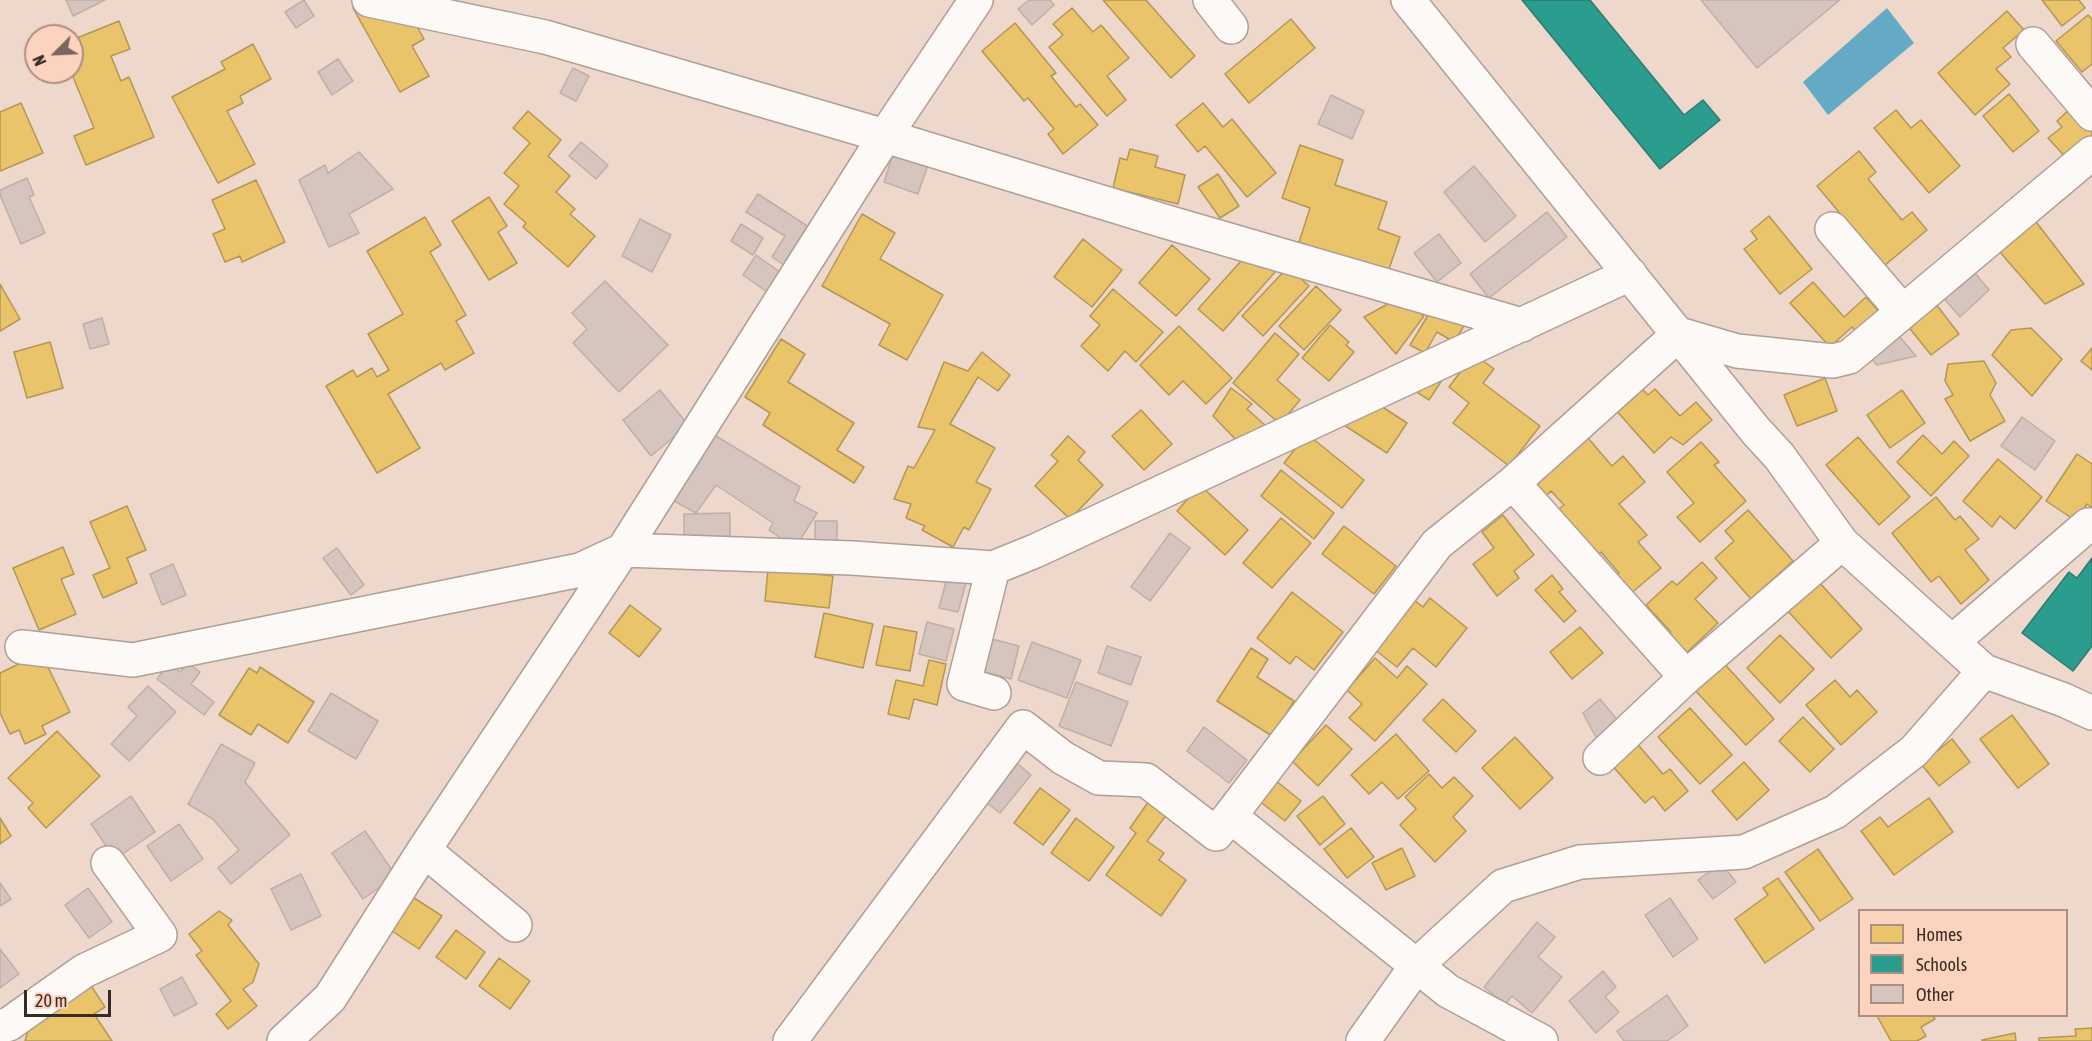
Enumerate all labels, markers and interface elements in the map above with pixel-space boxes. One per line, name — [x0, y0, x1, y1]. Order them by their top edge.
north arrow — [24, 24, 84, 84]
text: N — [29, 53, 50, 68]
legend — [1858, 909, 2068, 1017]
text: Homes — [1916, 924, 1962, 945]
text: Schools — [1916, 954, 1967, 975]
scale bar — [27, 978, 114, 1016]
text: Other — [1916, 984, 1954, 1005]
text: 20 m — [35, 990, 67, 1011]

